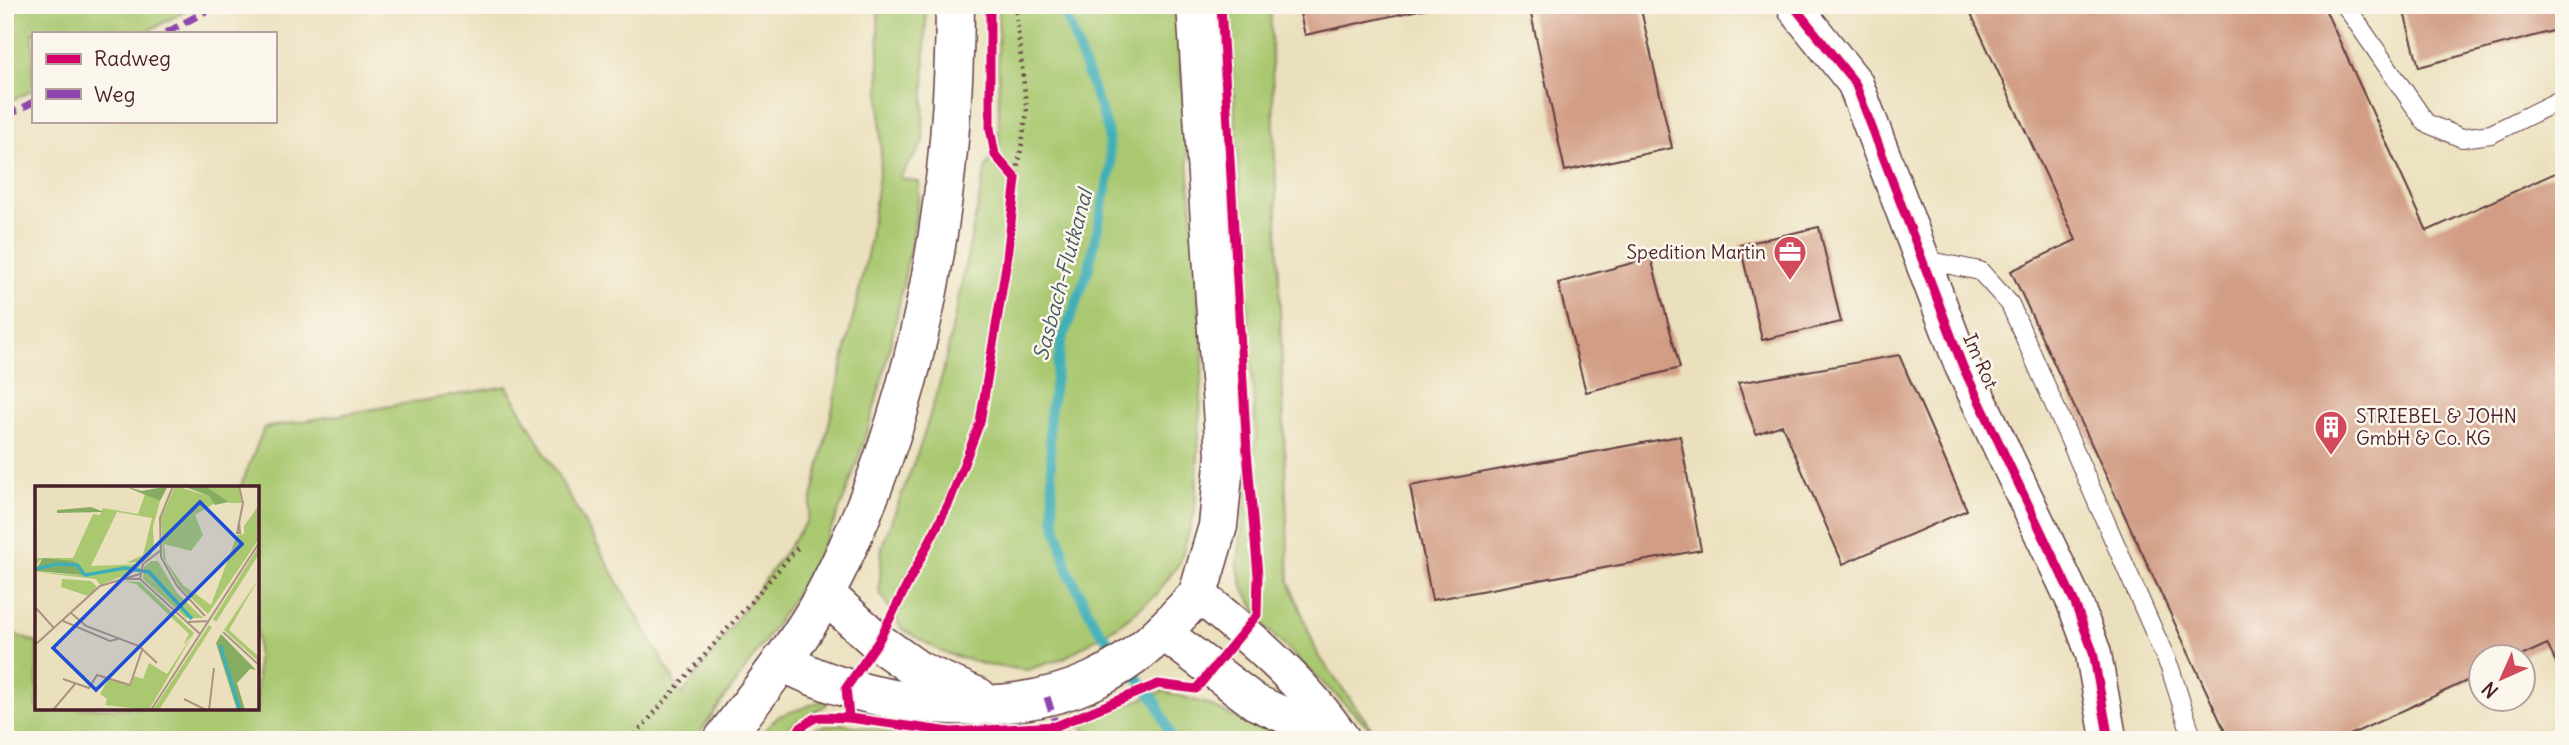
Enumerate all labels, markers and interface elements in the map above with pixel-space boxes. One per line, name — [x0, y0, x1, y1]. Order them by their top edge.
legend — [32, 32, 276, 122]
text: Radweg — [94, 45, 171, 72]
text: Weg — [94, 81, 135, 108]
water label: Sasbach-Flutkanal — [1027, 183, 1099, 363]
office icon: Spedition Martin — [1771, 233, 1809, 282]
place label: Spedition Martin — [1627, 240, 1766, 264]
street label: Im Rot — [1958, 330, 2004, 392]
place label: STRIEBEL & JOHN GmbH & Co. KG — [2356, 404, 2517, 450]
building icon: STRIEBEL & JOHN GmbH & Co. KG — [2312, 408, 2350, 457]
inset map — [35, 486, 259, 710]
north arrow — [2468, 644, 2538, 714]
text: N — [2477, 677, 2503, 703]

